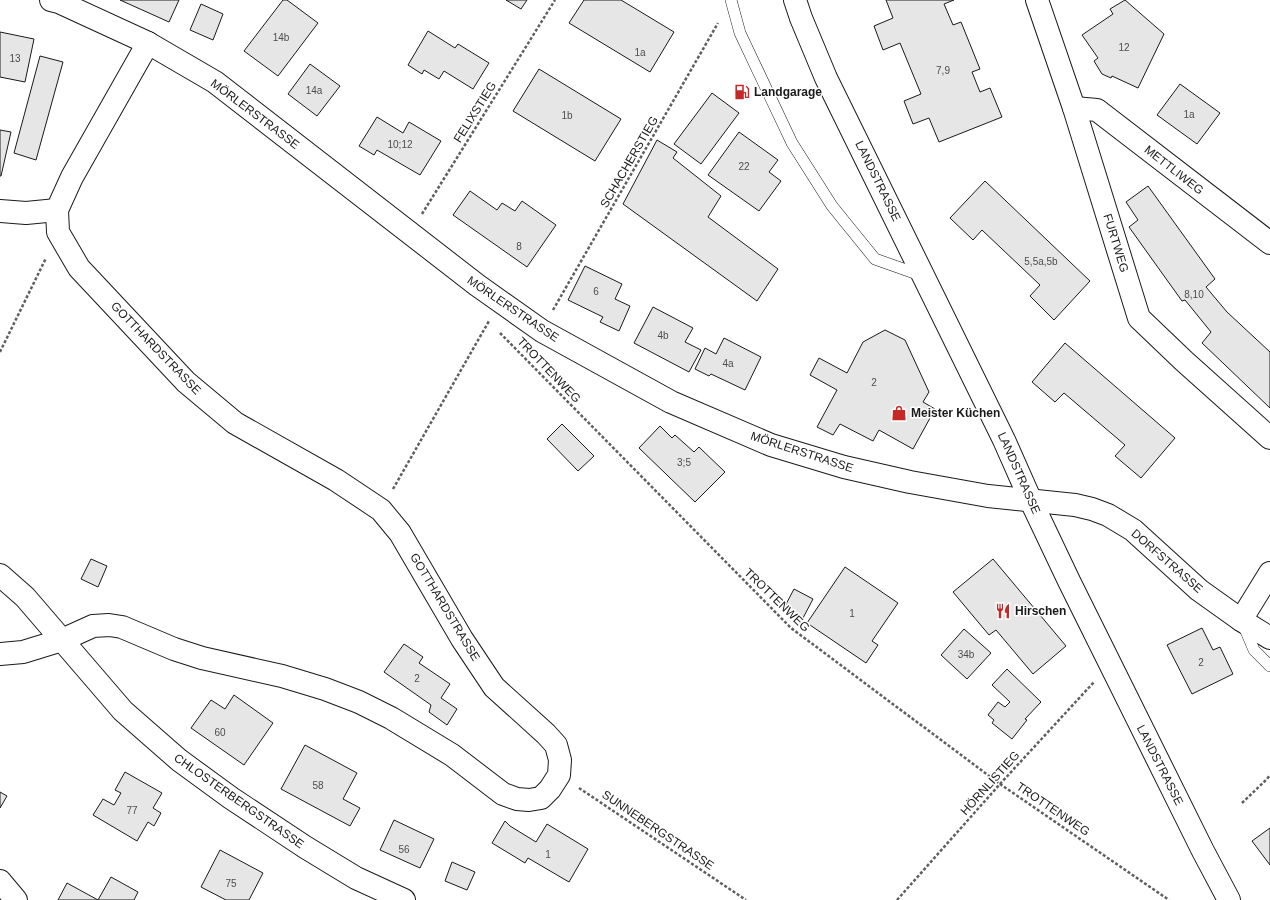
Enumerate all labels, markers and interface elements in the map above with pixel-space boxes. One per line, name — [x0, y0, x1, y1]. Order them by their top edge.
house number: 14b — [273, 32, 290, 43]
house number: 12 — [1118, 42, 1130, 53]
house number: 1a — [634, 47, 646, 58]
house number: 13 — [9, 53, 21, 64]
house number: 7,9 — [936, 65, 950, 76]
street label: MÖRLERSTRASSE — [208, 76, 302, 152]
street label: FELIXSTIEG — [451, 79, 499, 145]
fuel station icon: Landgarage — [733, 83, 751, 101]
house number: 14a — [306, 85, 323, 96]
place label: Landgarage — [754, 85, 822, 99]
house number: 1a — [1183, 109, 1195, 120]
house number: 1b — [561, 110, 573, 121]
street label: SCHACHERSTIEG — [597, 114, 661, 210]
street label: LANDSTRASSE — [852, 138, 904, 224]
house number: 10;12 — [387, 139, 413, 150]
street label: METTLIWEG — [1142, 143, 1206, 197]
house number: 22 — [738, 161, 750, 172]
street label: FURTWEG — [1100, 212, 1132, 274]
house number: 8 — [516, 241, 522, 252]
house number: 5,5a,5b — [1024, 256, 1058, 267]
street label: MÖRLERSTRASSE — [465, 273, 561, 345]
house number: 6 — [593, 286, 599, 297]
house number: 8,10 — [1184, 289, 1204, 300]
street label: GOTTHARDSTRASSE — [108, 299, 204, 397]
house number: 4b — [657, 330, 669, 341]
street label: TROTTENWEG — [514, 334, 584, 406]
house number: 4a — [722, 358, 734, 369]
house number: 2 — [871, 377, 877, 388]
shop icon: Meister Küchen — [890, 404, 908, 422]
place label: Meister Küchen — [911, 406, 1000, 420]
street label: MÖRLERSTRASSE — [749, 429, 855, 475]
street label: LANDSTRASSE — [995, 430, 1043, 516]
house number: 3;5 — [677, 457, 691, 468]
street label: DORFSTRASSE — [1128, 526, 1206, 596]
street label: GOTTHARDSTRASSE — [407, 551, 483, 663]
street label: TROTTENWEG — [741, 565, 813, 635]
restaurant icon: Hirschen — [994, 602, 1012, 620]
place label: Hirschen — [1015, 604, 1066, 618]
house number: 1 — [849, 608, 855, 619]
house number: 34b — [958, 649, 975, 660]
house number: 2 — [1198, 657, 1204, 668]
house number: 2 — [414, 673, 420, 684]
street label: LANDSTRASSE — [1134, 723, 1186, 807]
house number: 60 — [214, 727, 226, 738]
street label: HÖRNLISTIEG — [958, 748, 1022, 818]
street label: CHLOSTERBERGSTRASSE — [171, 751, 307, 851]
street label: TROTTENWEG — [1014, 779, 1092, 839]
house number: 58 — [312, 780, 324, 791]
street label: SUNNEBERGSTRASSE — [599, 787, 717, 873]
house number: 77 — [126, 805, 138, 816]
house number: 56 — [398, 844, 410, 855]
house number: 1 — [545, 849, 551, 860]
house number: 75 — [225, 878, 237, 889]

